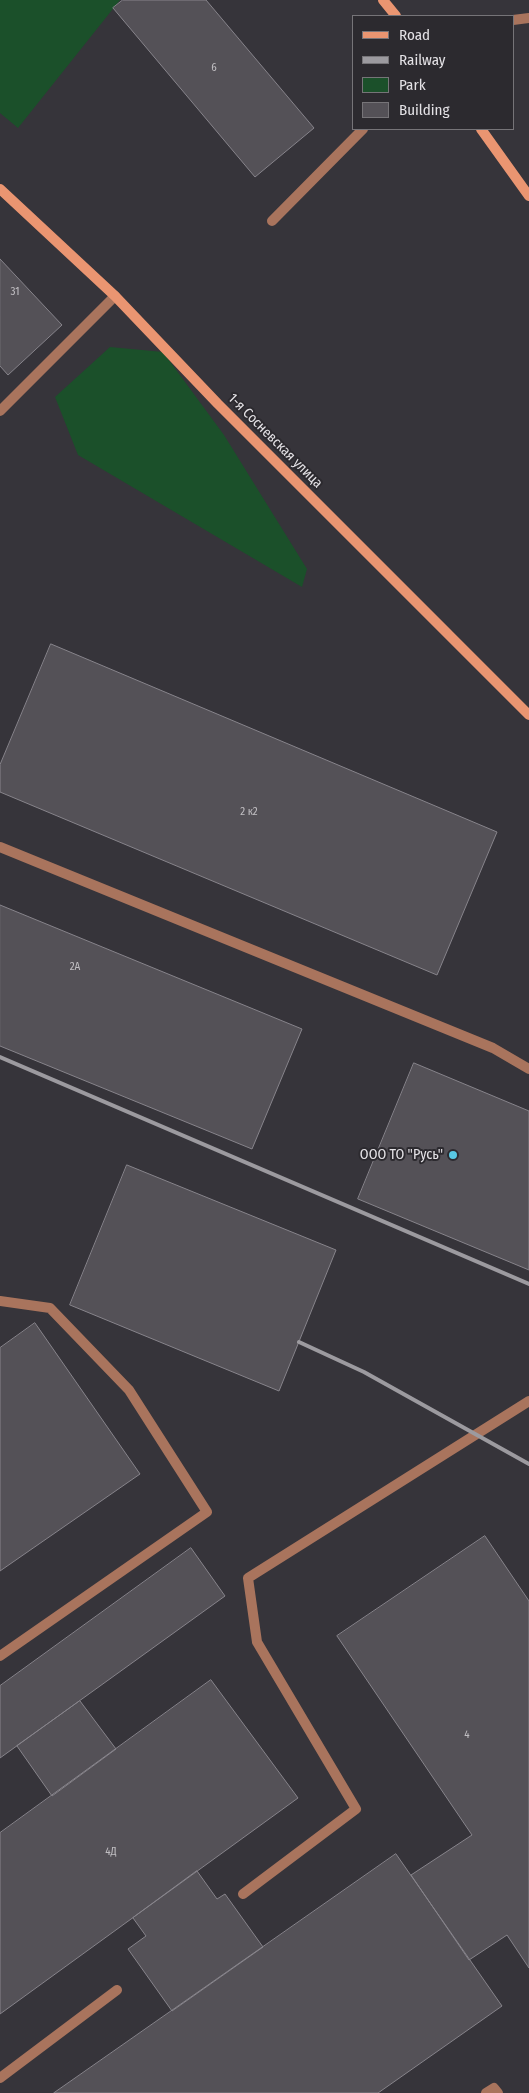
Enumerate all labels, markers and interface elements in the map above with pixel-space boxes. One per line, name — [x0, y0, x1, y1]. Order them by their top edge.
legend — [352, 15, 514, 130]
text: Road — [399, 26, 430, 44]
text: Railway — [399, 51, 446, 69]
house number: 6 — [211, 61, 217, 75]
text: Park — [399, 76, 426, 94]
text: Building — [399, 101, 450, 119]
house number: 31 — [11, 285, 19, 299]
street label: 1-я Сосневская улица — [224, 390, 326, 492]
house number: 2 к2 — [240, 805, 258, 819]
house number: 2А — [70, 960, 80, 974]
place label: ООО ТО "Русь" — [360, 1147, 443, 1163]
marker: ООО ТО "Русь" — [447, 1149, 459, 1161]
house number: 4 — [464, 1728, 470, 1742]
house number: 4Д — [105, 1845, 117, 1859]

